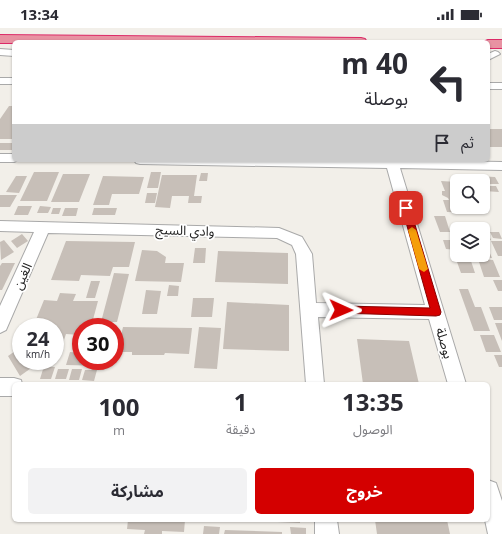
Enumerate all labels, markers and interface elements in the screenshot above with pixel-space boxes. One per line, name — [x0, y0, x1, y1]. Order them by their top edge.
text: 13:34 — [20, 4, 59, 24]
text: 40 m — [341, 44, 408, 82]
icon: left — [422, 56, 474, 108]
text: بوصلة — [364, 86, 408, 110]
icon: arrive — [431, 132, 453, 154]
text: ثم — [461, 132, 474, 152]
map controls — [450, 174, 490, 262]
button: search — [450, 174, 490, 214]
pin — [389, 191, 423, 225]
icon: arrive — [395, 197, 417, 219]
street label: وادي السيج — [155, 220, 215, 242]
button: layers — [450, 222, 490, 262]
street label: الغين — [8, 260, 36, 292]
position arrow — [320, 289, 362, 331]
speed limit sign: 30 — [72, 318, 124, 370]
text: 24 — [27, 325, 49, 352]
street label: بوصلة — [432, 325, 458, 361]
text: km/h — [26, 347, 50, 361]
text: 1 — [234, 385, 248, 418]
text: 13:35 — [342, 385, 404, 418]
text: 100 — [98, 390, 140, 423]
text: دقيقة — [226, 420, 256, 438]
text: الوصول — [353, 420, 393, 438]
text: m — [113, 421, 125, 439]
button: مشاركة — [28, 468, 247, 514]
button: خروج — [255, 468, 474, 514]

